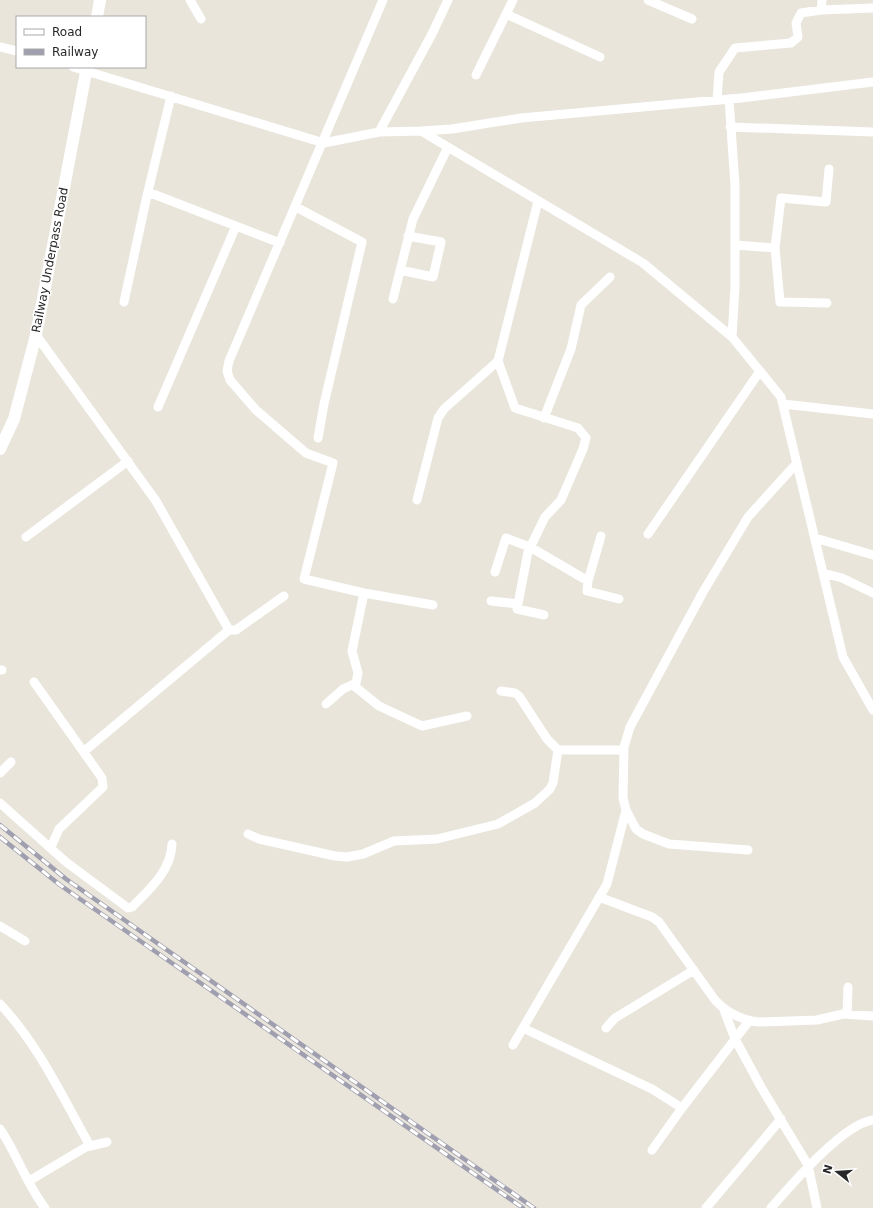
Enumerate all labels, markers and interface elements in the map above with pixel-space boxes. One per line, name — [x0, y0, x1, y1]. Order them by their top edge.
legend — [16, 16, 146, 68]
text: Road — [52, 25, 82, 39]
text: Railway — [52, 45, 98, 59]
street label: Railway Underpass Road — [29, 186, 71, 334]
north arrow — [817, 1152, 857, 1192]
text: N — [820, 1163, 835, 1176]

